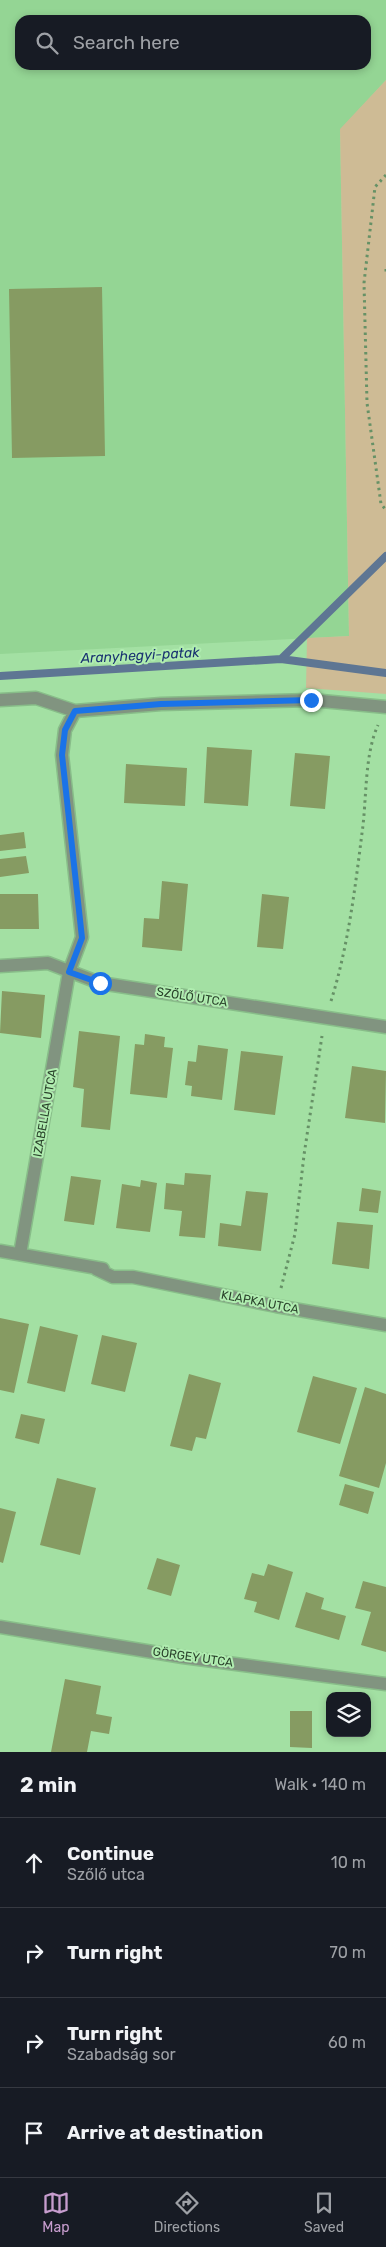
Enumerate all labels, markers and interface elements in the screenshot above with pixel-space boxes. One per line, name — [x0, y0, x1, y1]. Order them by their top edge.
search box — [15, 15, 371, 70]
icon: search — [33, 29, 61, 57]
text: Search here — [73, 31, 180, 54]
water label: Aranyhegyi-patak — [79, 644, 201, 667]
route end — [300, 689, 323, 712]
route start — [89, 972, 112, 995]
street label: SZŐLŐ UTCA — [156, 984, 228, 1010]
street label: IZABELLA UTCA — [30, 1068, 60, 1158]
street label: KLAPKA UTCA — [220, 1288, 300, 1316]
street label: GÖRGEY UTCA — [152, 1644, 234, 1670]
map controls — [326, 1692, 371, 1737]
button: layers — [326, 1692, 371, 1737]
text: 2 min — [20, 1772, 77, 1797]
text: Walk · 140 m — [275, 1775, 366, 1794]
text: Continue — [67, 1842, 154, 1865]
icon: ahead — [20, 1849, 48, 1877]
text: 10 m — [331, 1853, 366, 1872]
text: Szőlő utca — [67, 1865, 145, 1884]
icon: right — [20, 1939, 48, 1967]
text: Turn right — [67, 1941, 162, 1964]
text: 70 m — [329, 1943, 366, 1962]
text: Turn right — [67, 2022, 162, 2045]
icon: right — [20, 2029, 48, 2057]
text: 60 m — [328, 2033, 366, 2052]
text: Szabadság sor — [67, 2045, 176, 2064]
icon: arrive — [20, 2119, 48, 2147]
text: Arrive at destination — [67, 2121, 263, 2144]
tab: Map — [42, 2189, 70, 2236]
tab: Directions — [154, 2189, 220, 2236]
tab: Saved — [304, 2189, 344, 2236]

